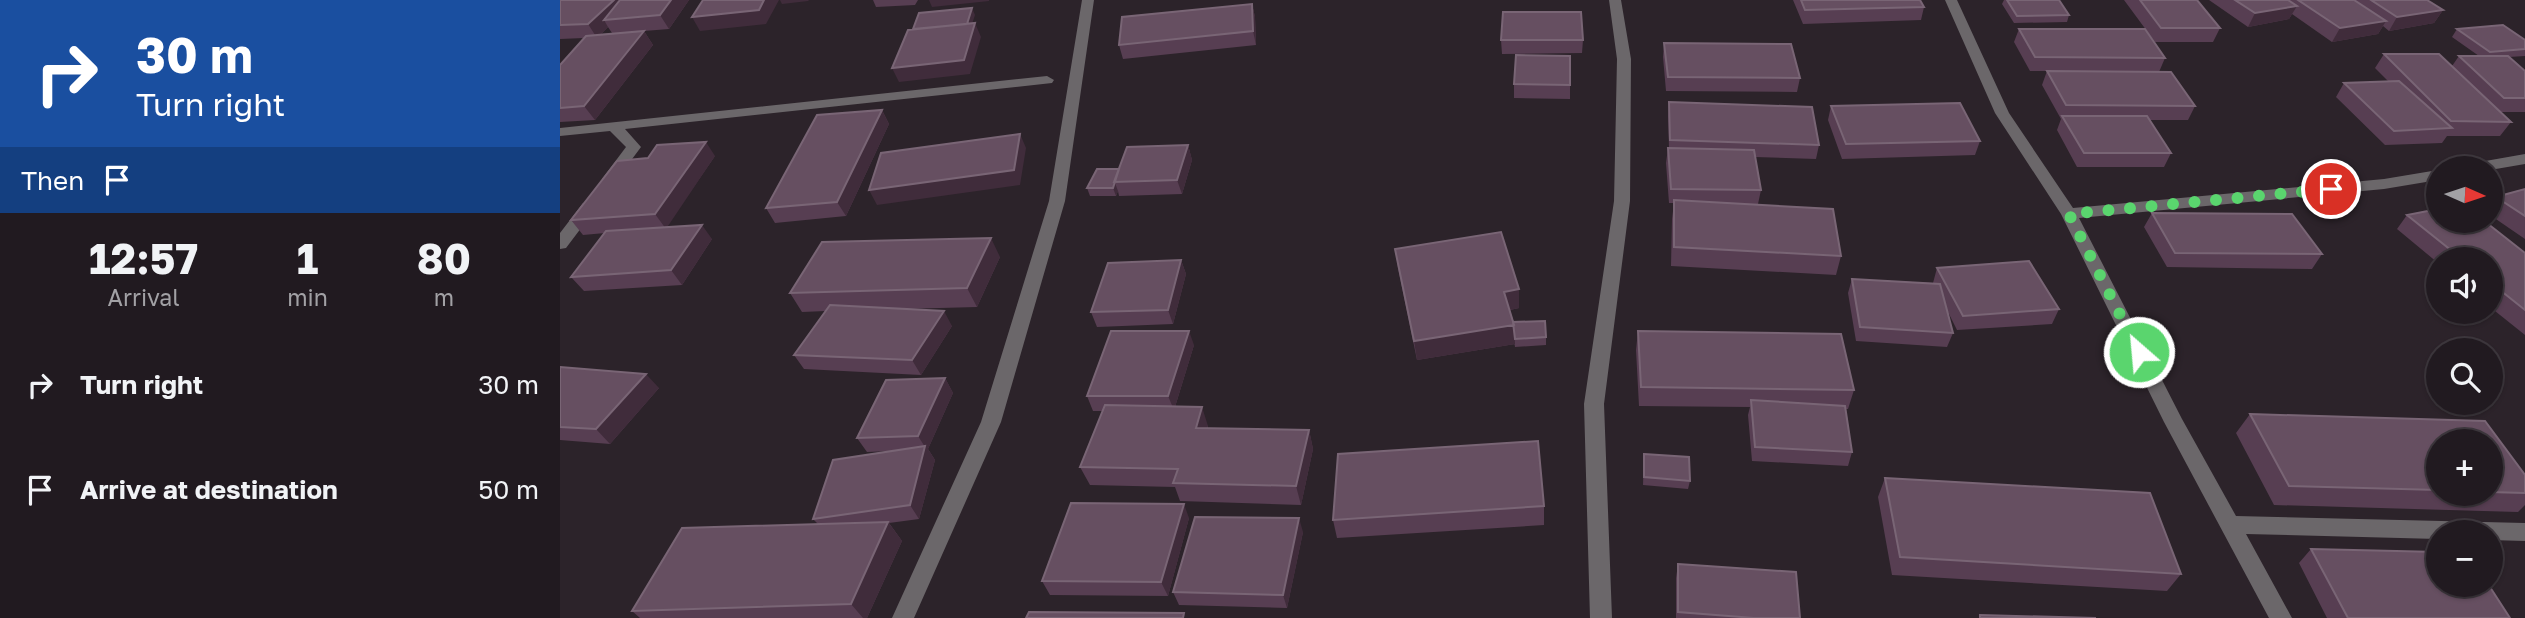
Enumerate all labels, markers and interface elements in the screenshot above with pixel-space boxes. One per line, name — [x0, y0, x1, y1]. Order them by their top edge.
text: 30 m — [136, 25, 253, 84]
icon: right — [21, 28, 112, 119]
text: Turn right — [136, 85, 285, 123]
north arrow — [2426, 156, 2502, 233]
map controls — [2426, 156, 2503, 597]
pin — [2301, 159, 2361, 219]
icon: arrive — [98, 161, 136, 199]
text: Then — [21, 165, 84, 196]
icon: arrive — [2312, 170, 2350, 208]
text: 12:57 — [89, 233, 198, 283]
text: 1 — [297, 233, 318, 283]
text: 80 — [417, 233, 471, 283]
button: sound — [2426, 247, 2503, 324]
text: Arrival — [108, 283, 180, 311]
text: min — [287, 283, 328, 311]
text: m — [434, 283, 454, 311]
position arrow — [2102, 315, 2176, 389]
button: search — [2426, 338, 2503, 415]
icon: right — [21, 366, 59, 404]
text: Turn right — [80, 369, 203, 400]
text: 30 m — [478, 369, 539, 400]
button: + — [2426, 429, 2503, 506]
icon: arrive — [21, 471, 59, 509]
text: Arrive at destination — [80, 474, 338, 505]
text: 50 m — [478, 474, 539, 505]
button: − — [2426, 520, 2503, 597]

